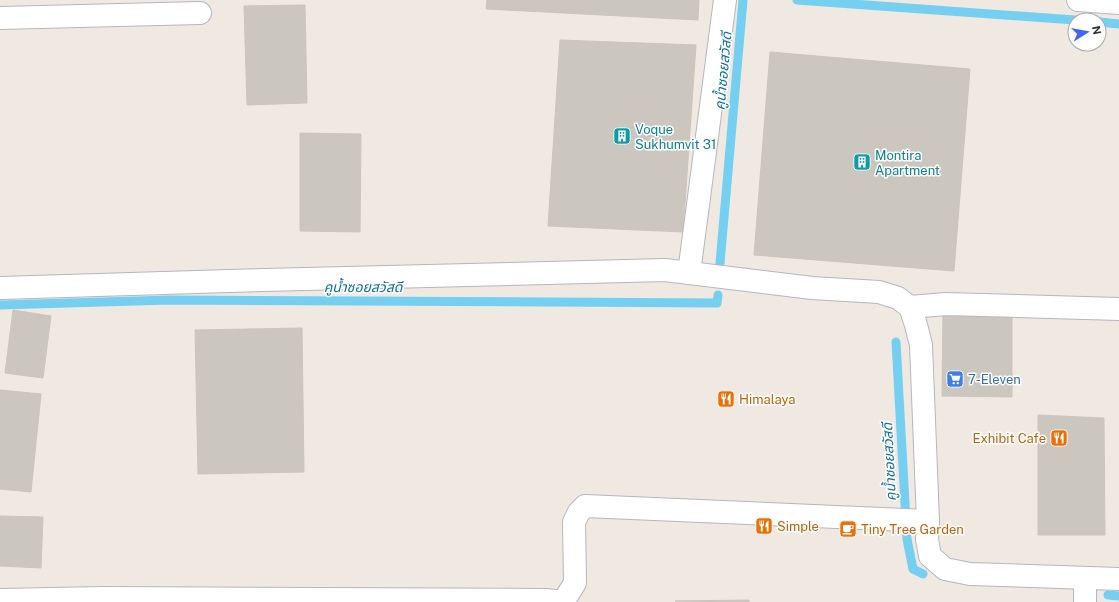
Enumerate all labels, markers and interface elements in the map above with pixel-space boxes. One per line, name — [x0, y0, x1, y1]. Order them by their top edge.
north arrow — [1067, 12, 1107, 52]
text: N — [1090, 25, 1104, 35]
water label: คูน้ำซอยสวัสดี — [710, 29, 736, 111]
place label: Voque Sukhumvit 31 — [635, 122, 716, 152]
building icon: Voque Sukhumvit 31 — [612, 126, 632, 146]
place label: Montira Apartment — [875, 148, 940, 178]
building icon: Montira Apartment — [852, 152, 872, 172]
water label: คูน้ำซอยสวัสดี — [324, 277, 404, 296]
supermarket icon: 7-Eleven — [945, 369, 965, 389]
place label: 7-Eleven — [968, 372, 1021, 387]
restaurant icon: Himalaya — [716, 389, 736, 409]
place label: Himalaya — [739, 392, 796, 407]
water label: คูน้ำซอยสวัสดี — [877, 420, 900, 502]
restaurant icon: Exhibit Cafe — [1049, 428, 1069, 448]
place label: Exhibit Cafe — [972, 431, 1046, 446]
restaurant icon: Simple — [754, 516, 774, 536]
place label: Simple — [777, 519, 819, 534]
cafe icon: Tiny Tree Garden — [838, 519, 858, 539]
place label: Tiny Tree Garden — [861, 522, 964, 537]

